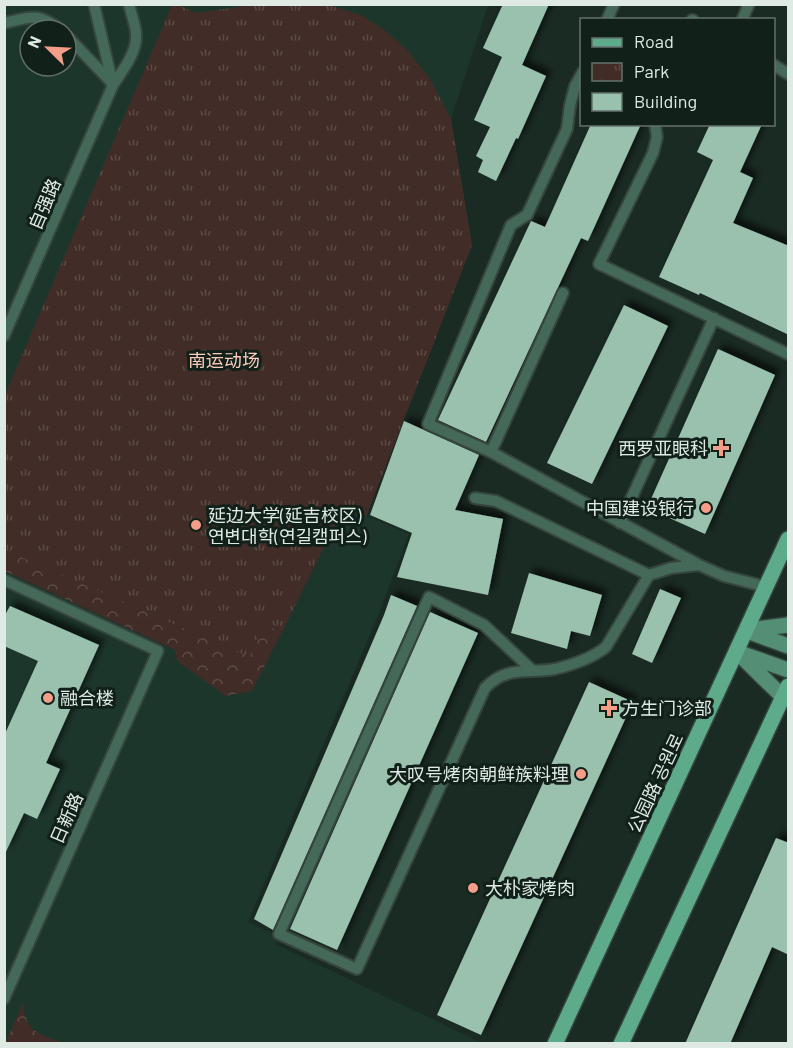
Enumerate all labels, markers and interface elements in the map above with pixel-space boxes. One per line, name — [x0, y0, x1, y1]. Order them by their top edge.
north arrow — [18, 18, 78, 78]
legend — [580, 18, 775, 126]
text: Road — [634, 30, 674, 52]
text: N — [23, 33, 45, 50]
text: Park — [634, 60, 669, 82]
text: Building — [634, 90, 697, 112]
street label: 自强路 — [23, 175, 65, 233]
park label: 南运动场 — [188, 349, 260, 371]
place label: 西罗亚眼科 — [618, 437, 708, 459]
marker: 西罗亚眼科 — [712, 439, 730, 457]
place label: 中国建设银行 — [586, 497, 694, 519]
marker: 中国建设银行 — [699, 501, 713, 515]
place label: 延边大学(延吉校区) 연변대학(연길캠퍼스) — [208, 504, 367, 547]
marker: 延边大学(延吉校区) 연변대학(연길캠퍼스) — [189, 518, 203, 532]
place label: 融合楼 — [60, 687, 114, 709]
marker: 融合楼 — [41, 691, 55, 705]
place label: 方生门诊部 — [622, 697, 712, 719]
marker: 方生门诊部 — [600, 699, 618, 717]
street label: 公园路 공원로 — [622, 730, 688, 836]
place label: 大叹号烤肉朝鲜族料理 — [389, 763, 569, 785]
marker: 大叹号烤肉朝鲜族料理 — [574, 767, 588, 781]
street label: 日新路 — [45, 789, 87, 847]
place label: 大朴家烤肉 — [485, 877, 575, 899]
marker: 大朴家烤肉 — [466, 881, 480, 895]

